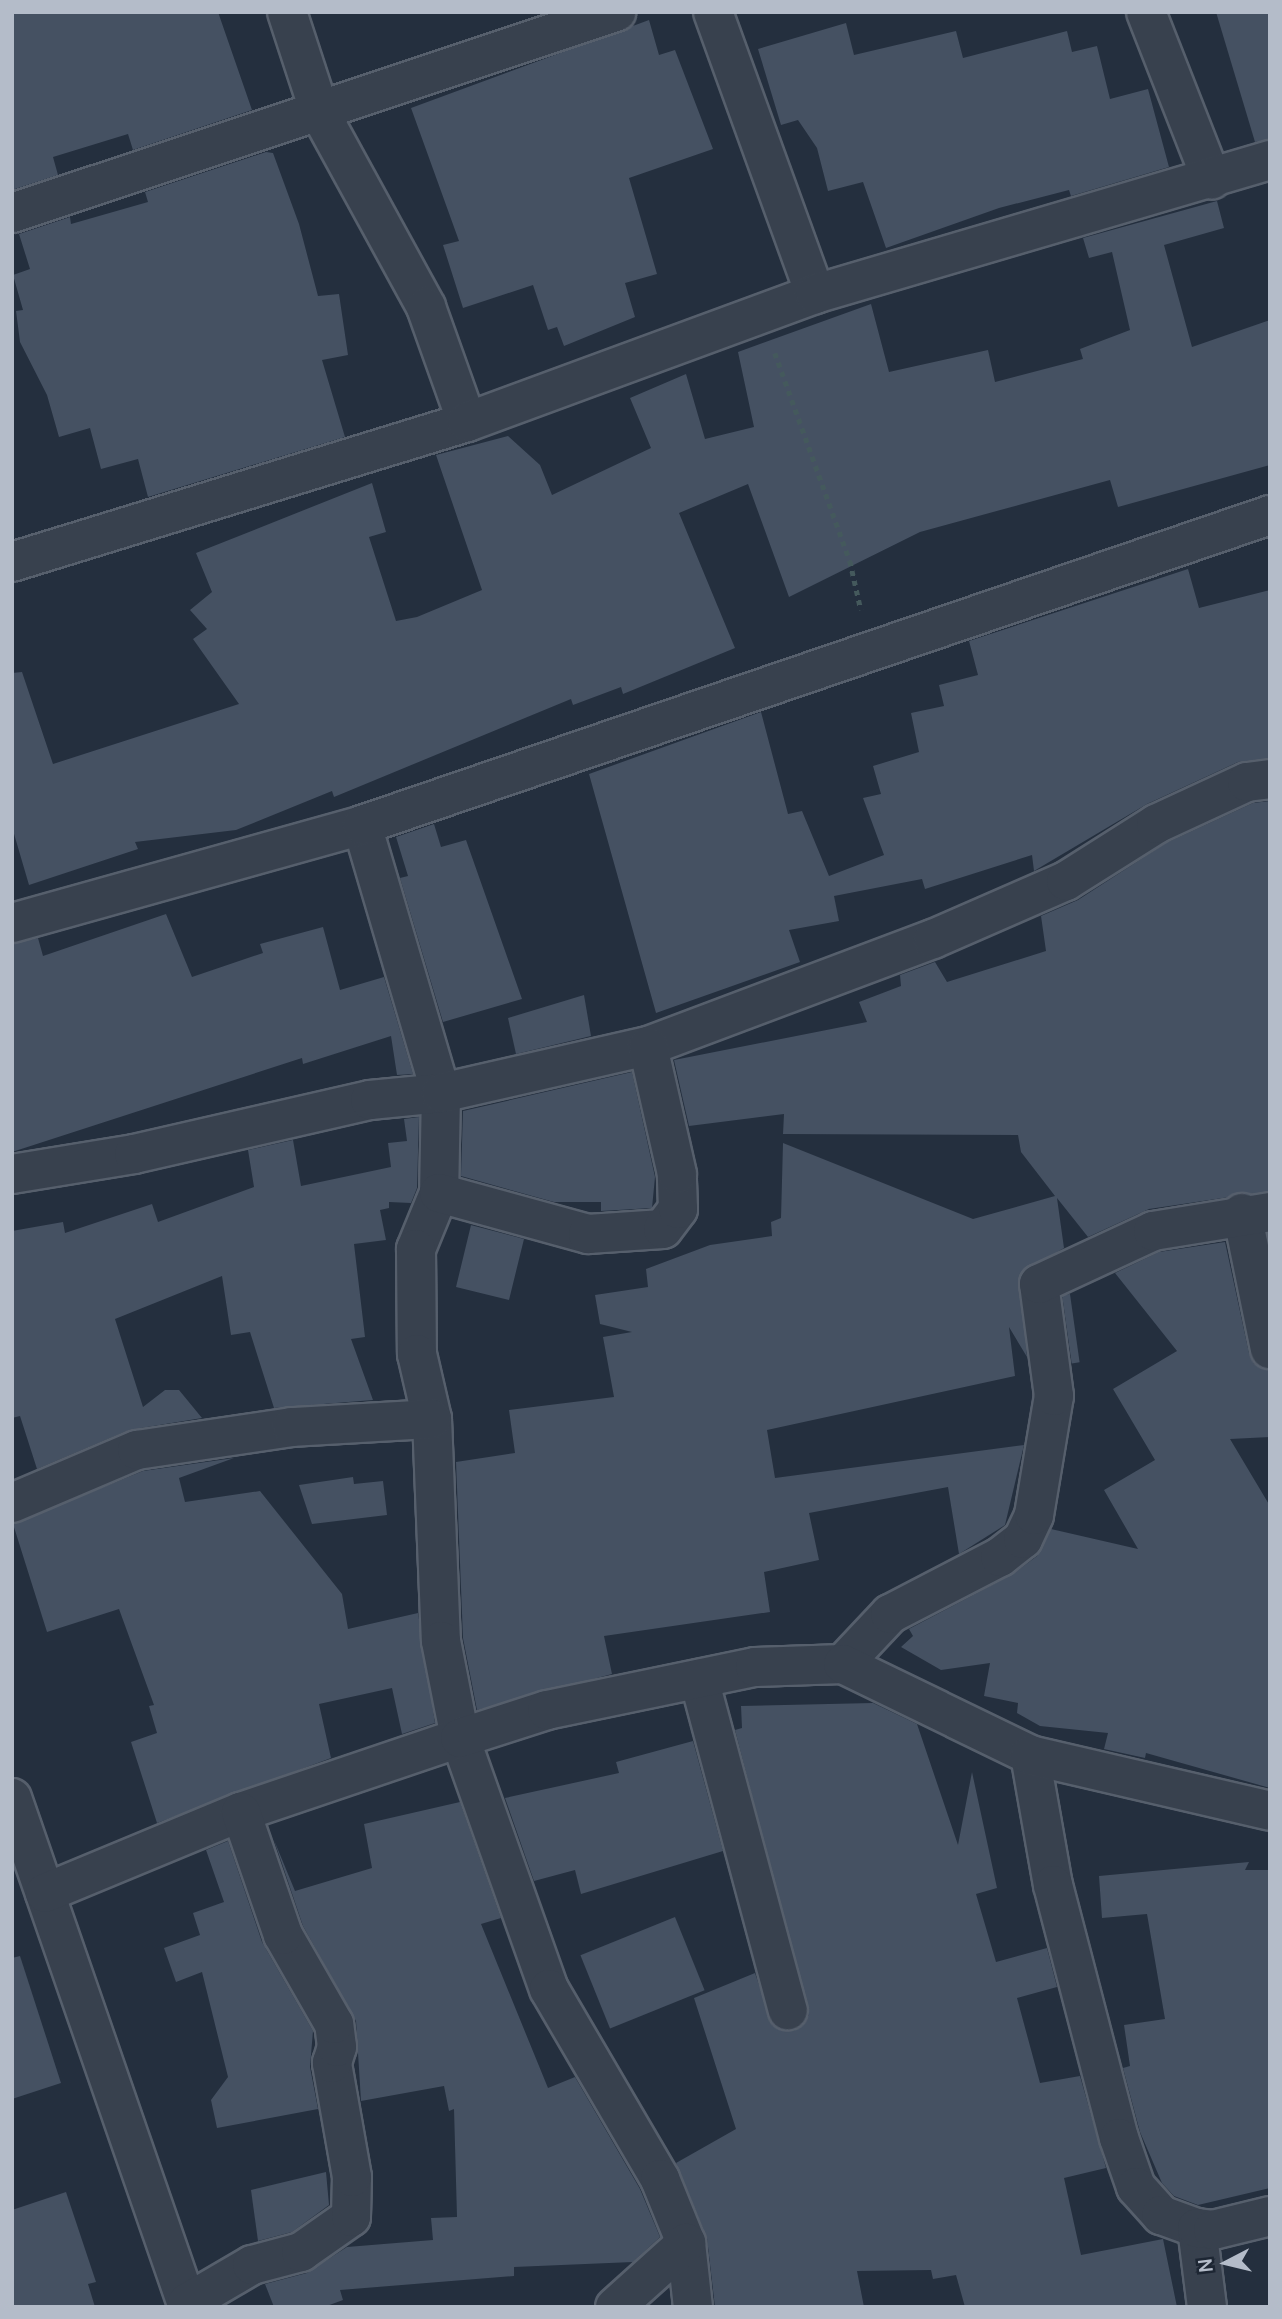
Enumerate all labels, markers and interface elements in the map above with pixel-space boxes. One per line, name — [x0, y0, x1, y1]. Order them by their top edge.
north arrow — [1191, 2228, 1261, 2298]
text: N — [1191, 2257, 1219, 2274]

